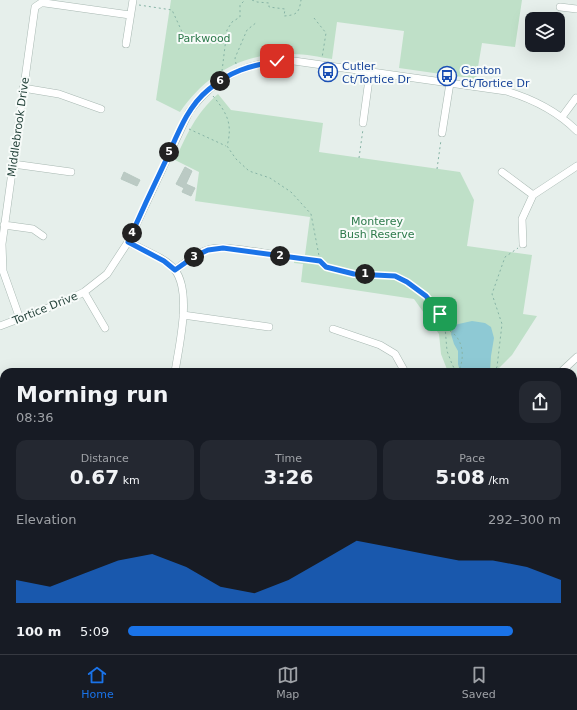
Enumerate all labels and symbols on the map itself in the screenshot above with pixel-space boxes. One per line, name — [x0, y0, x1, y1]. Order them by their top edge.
park label: Parkwood — [177, 32, 231, 45]
pin — [260, 44, 294, 78]
place label: Cutler Ct/Tortice Dr — [342, 60, 411, 86]
bus stop icon: Cutler Ct/Tortice Dr — [317, 61, 339, 83]
place label: Ganton Ct/Tortice Dr — [461, 64, 530, 90]
bus stop icon: Ganton Ct/Tortice Dr — [436, 65, 458, 87]
pin: 6 — [210, 71, 230, 91]
street label: Middlebrook Drive — [5, 76, 32, 178]
pin: 5 — [159, 142, 179, 162]
park label: Monterey Bush Reserve — [340, 215, 415, 241]
pin: 4 — [122, 223, 142, 243]
pin: 2 — [270, 246, 290, 266]
pin: 3 — [184, 247, 204, 267]
pin: 1 — [355, 264, 375, 284]
street label: Tortice Drive — [10, 289, 80, 328]
pin — [423, 297, 457, 331]

